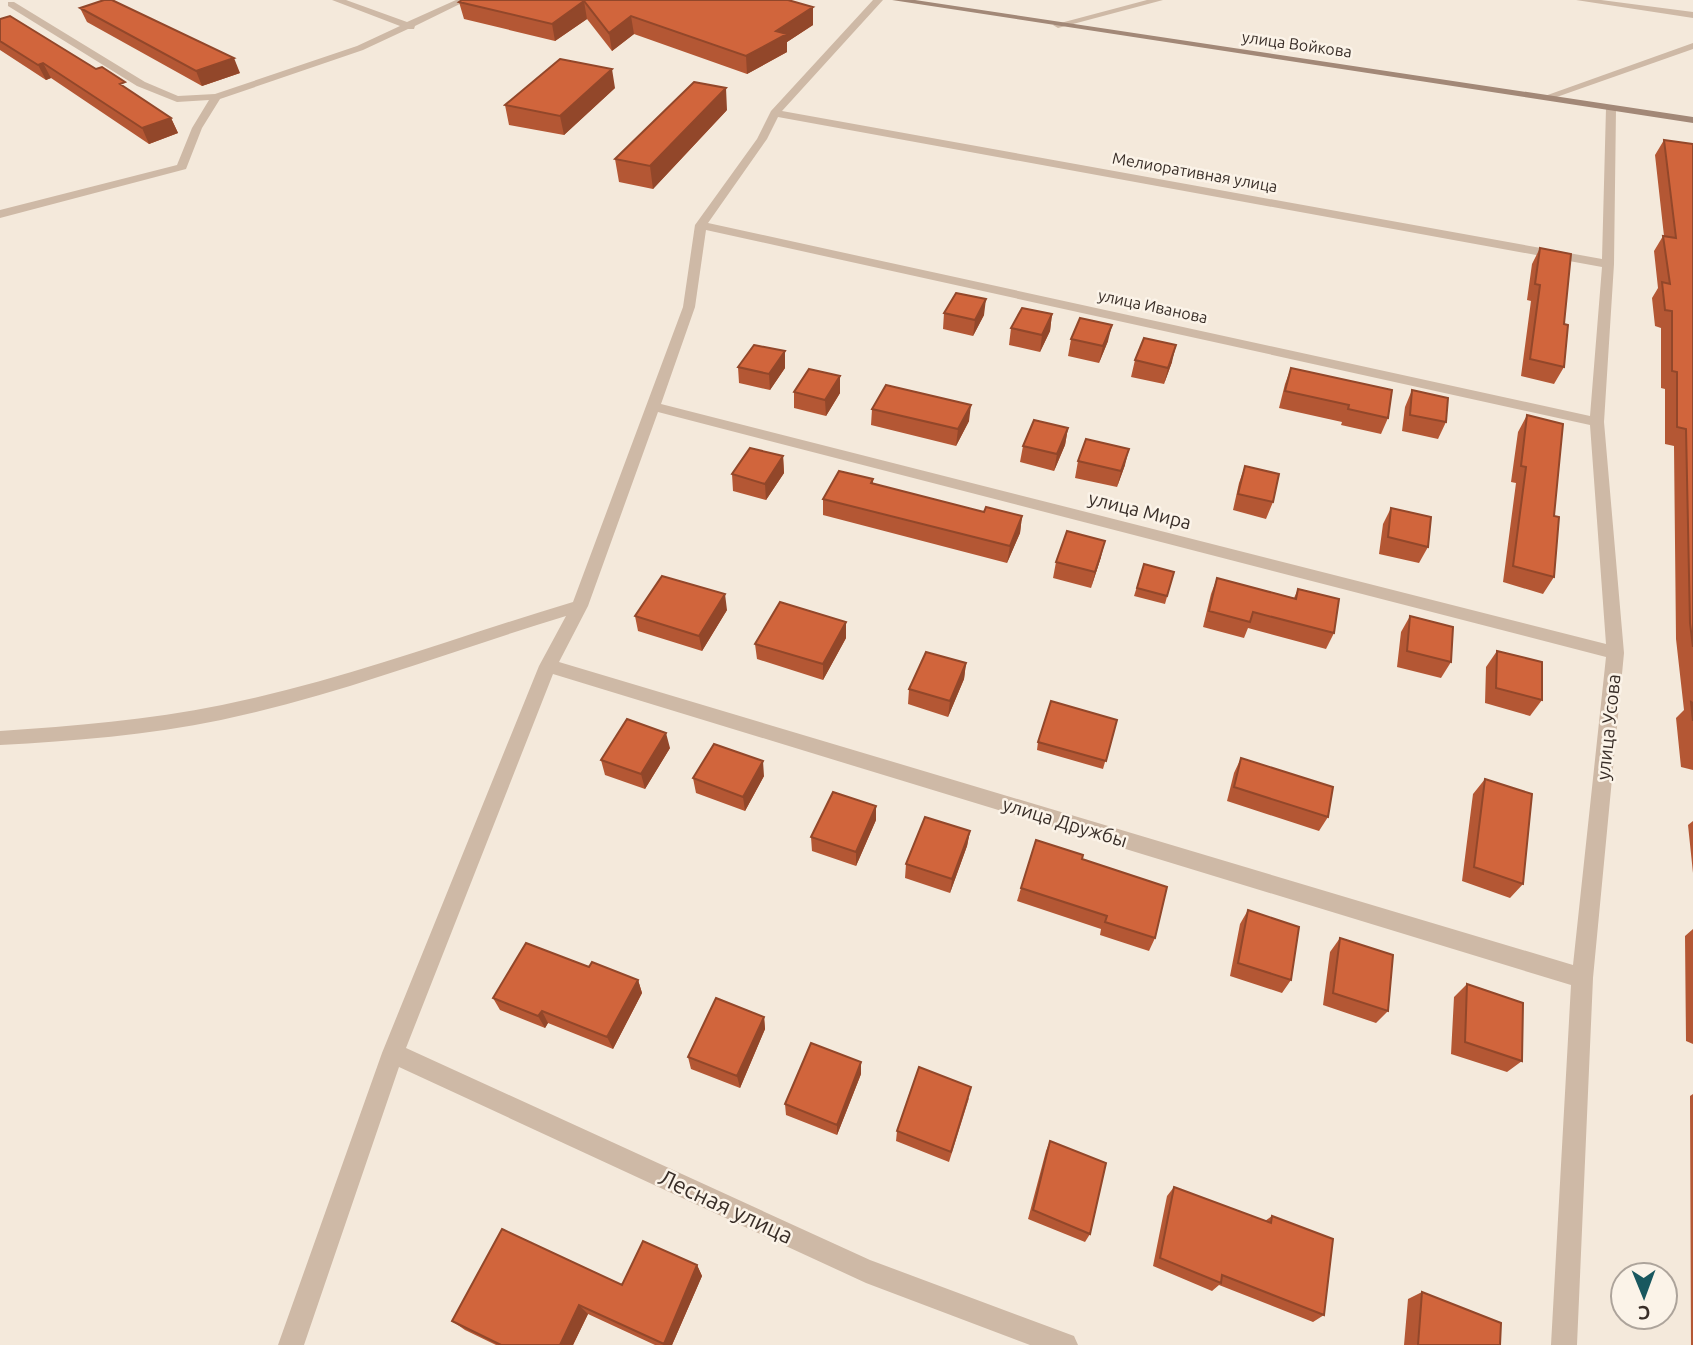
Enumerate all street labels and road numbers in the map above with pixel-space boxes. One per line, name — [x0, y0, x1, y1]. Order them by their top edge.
street label: улица Войкова — [1241, 27, 1353, 61]
street label: Мелиоративная улица — [1111, 149, 1279, 195]
street label: улица Иванова — [1096, 286, 1210, 326]
street label: улица Мира — [1086, 487, 1194, 533]
street label: улица Усова — [1591, 673, 1625, 781]
street label: улица Дружбы — [1000, 793, 1130, 851]
street label: Лесная улица — [655, 1164, 797, 1248]

